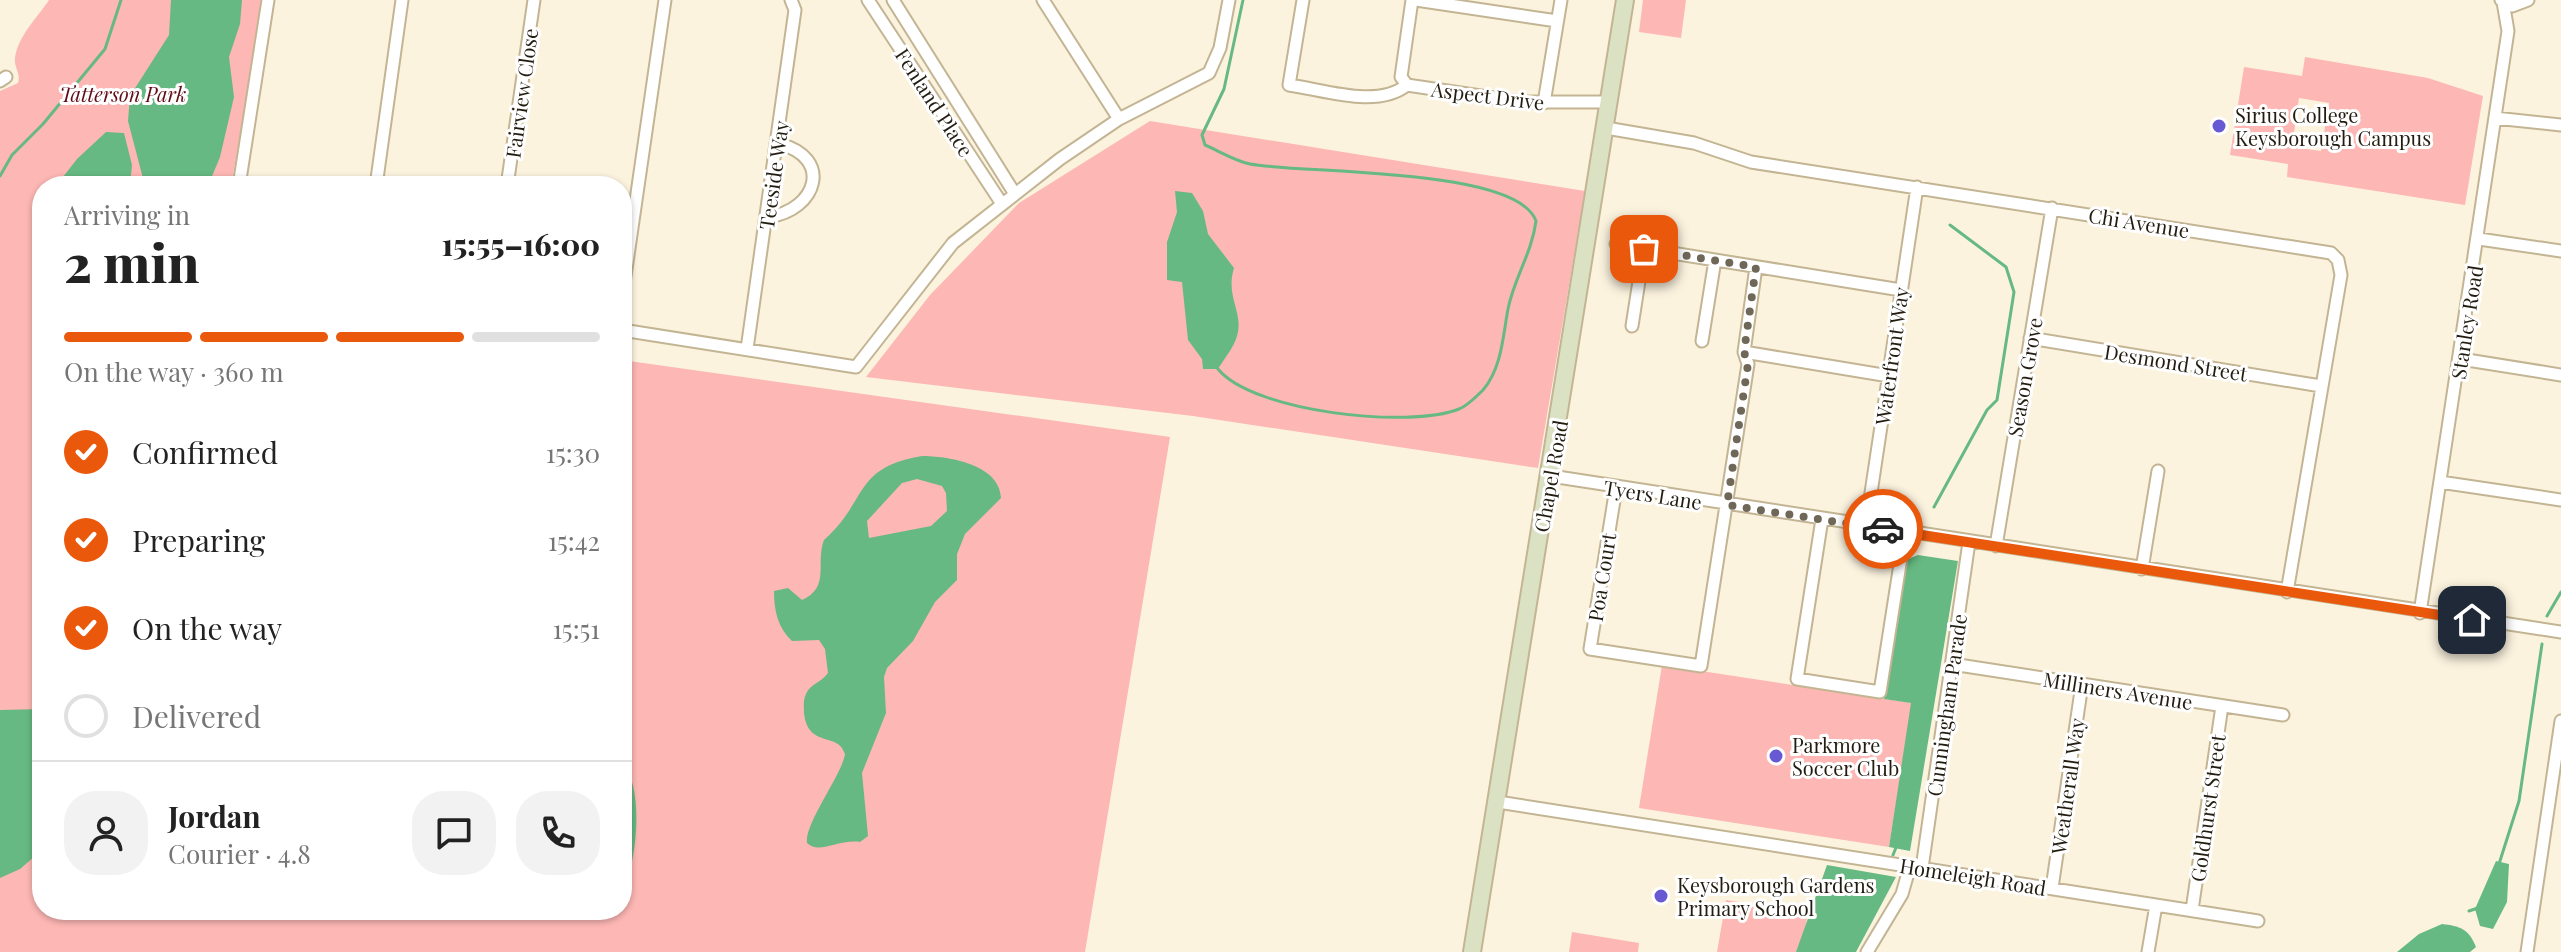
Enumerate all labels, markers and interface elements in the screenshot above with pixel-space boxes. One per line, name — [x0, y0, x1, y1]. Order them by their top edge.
street label: Fairview Close — [499, 26, 543, 160]
street label: Fenland Place — [890, 43, 980, 161]
street label: Aspect Drive — [1429, 75, 1546, 115]
park label: Tatterson Park — [60, 80, 186, 107]
place label: Sirius College Keysborough Campus — [2235, 101, 2431, 151]
marker: Sirius College Keysborough Campus — [2210, 117, 2228, 135]
street label: Teeside Way — [752, 119, 794, 231]
text: Arriving in — [64, 197, 190, 232]
street label: Chi Avenue — [2087, 201, 2191, 243]
pin — [1610, 215, 1678, 283]
text: 15:55–16:00 — [442, 224, 600, 264]
text: 2 min — [64, 227, 199, 296]
icon: bag — [1622, 227, 1666, 271]
street label: Stanley Road — [2444, 263, 2488, 381]
street label: Waterfront Way — [1868, 285, 1914, 428]
street label: Season Grove — [2000, 315, 2048, 439]
street label: Desmond Street — [2103, 337, 2250, 387]
text: On the way · 360 m — [64, 354, 284, 389]
street label: Chapel Road — [1527, 417, 1573, 534]
icon: check — [64, 430, 108, 474]
text: Confirmed — [132, 432, 278, 472]
text: 15:30 — [546, 435, 600, 470]
street label: Tyers Lane — [1602, 473, 1704, 515]
courier — [1843, 489, 1923, 569]
icon: car — [1861, 507, 1905, 551]
icon: check — [64, 518, 108, 562]
text: Preparing — [132, 520, 265, 560]
text: 15:42 — [548, 523, 600, 558]
street label: Poa Court — [1581, 530, 1621, 623]
pin — [2438, 586, 2506, 654]
icon: home — [2450, 598, 2494, 642]
icon: check — [64, 606, 108, 650]
text: On the way — [132, 608, 282, 648]
text: 15:51 — [553, 611, 600, 646]
street label: Cunningham Parade — [1920, 612, 1972, 798]
street label: Milliners Avenue — [2041, 665, 2195, 715]
text: Delivered — [132, 696, 261, 736]
street label: Weatherall Way — [2044, 716, 2090, 857]
place label: Parkmore Soccer Club — [1792, 731, 1899, 781]
street label: Goldhurst Street — [2183, 732, 2231, 883]
marker: Parkmore Soccer Club — [1767, 747, 1785, 765]
button: person — [64, 791, 148, 875]
button: chat — [412, 791, 496, 875]
button: phone — [516, 791, 600, 875]
text: Jordan — [168, 796, 261, 836]
text: Courier · 4.8 — [168, 836, 311, 871]
street label: Homeleigh Road — [1898, 851, 2049, 901]
place label: Keysborough Gardens Primary School — [1677, 871, 1875, 921]
marker: Keysborough Gardens Primary School — [1652, 887, 1670, 905]

